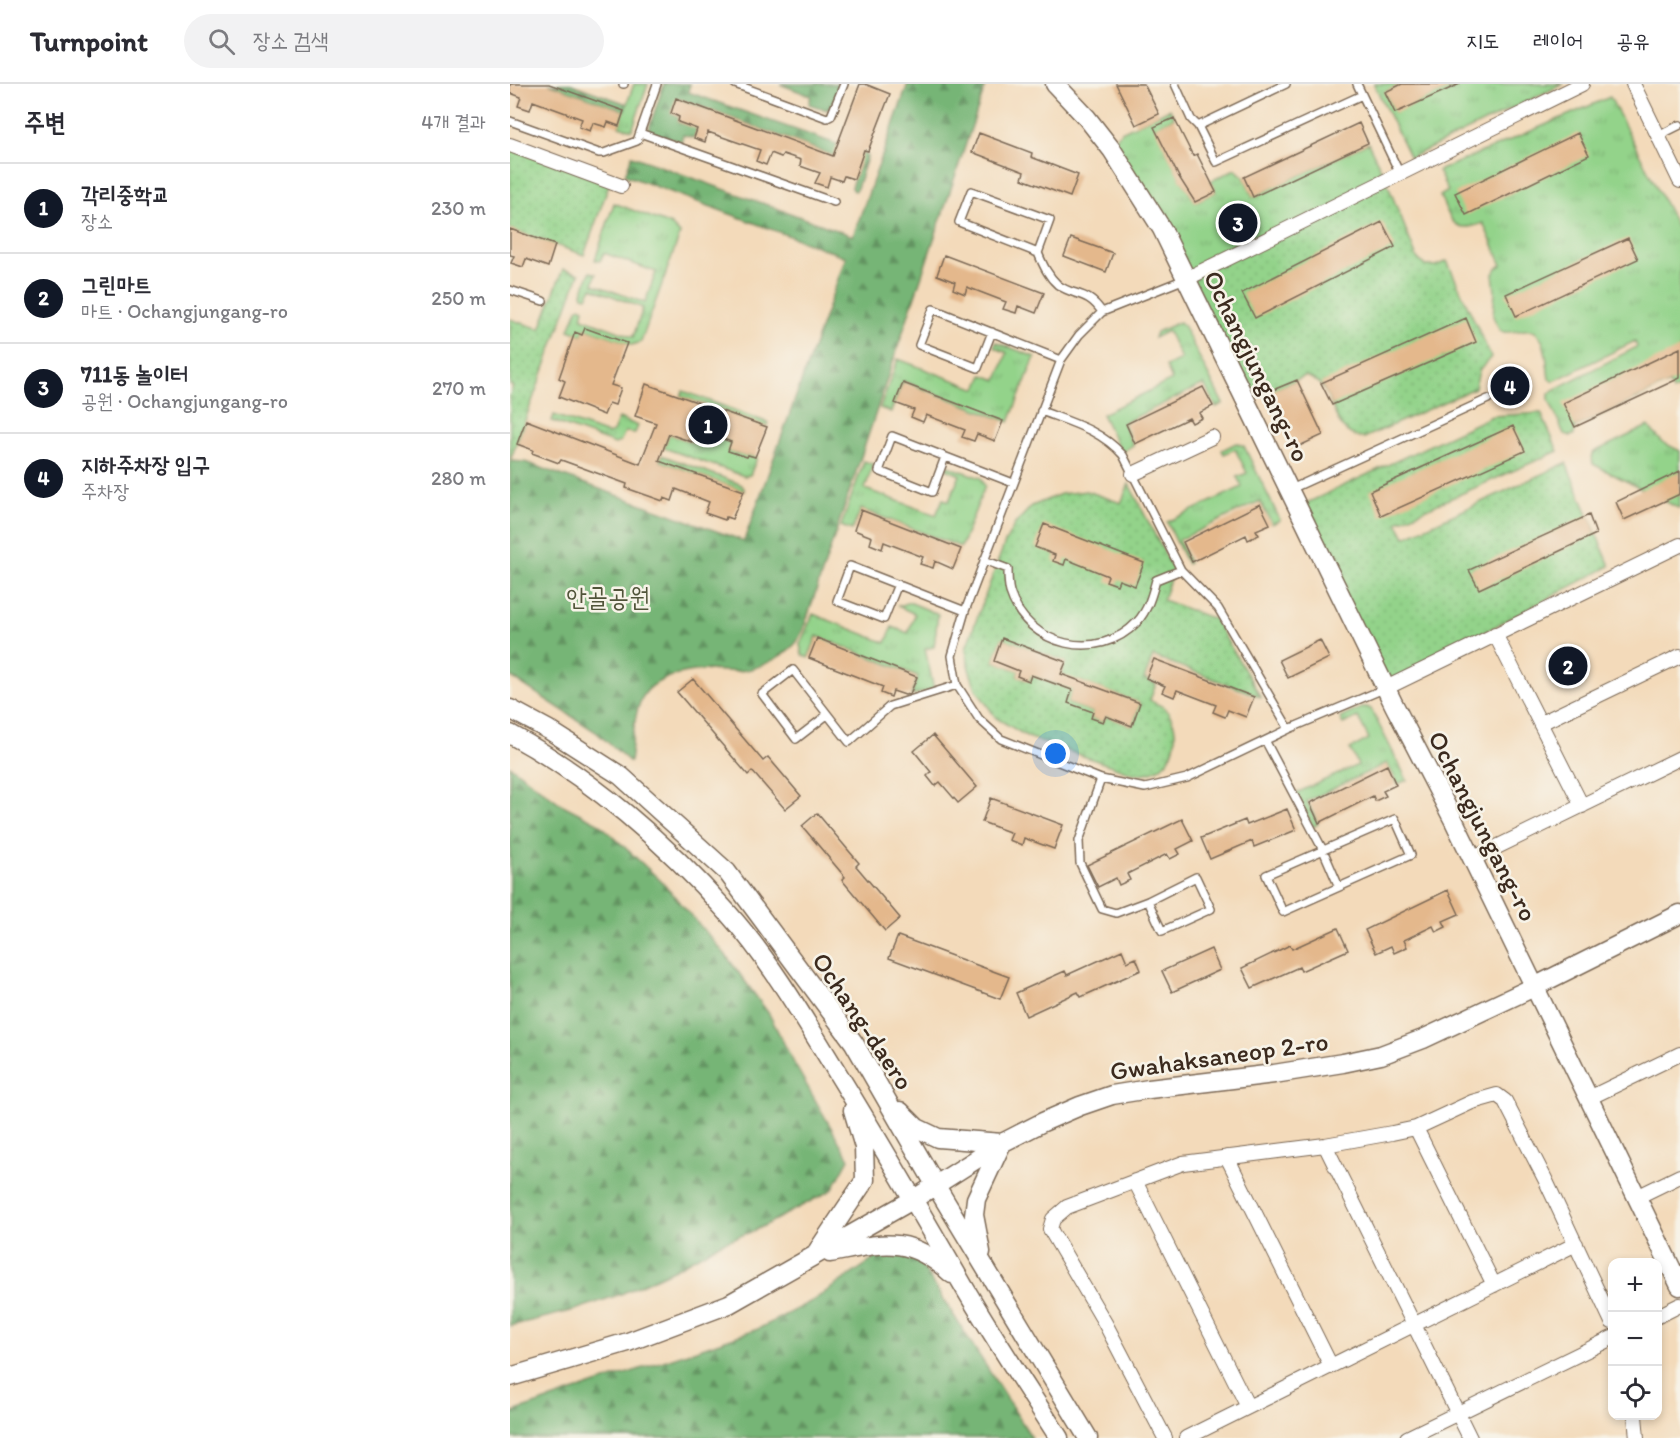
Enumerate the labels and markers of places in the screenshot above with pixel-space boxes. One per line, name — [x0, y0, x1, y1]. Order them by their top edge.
pin: 3 — [1218, 200, 1258, 246]
pin: 4 — [1490, 364, 1530, 408]
pin: 1 — [688, 402, 728, 448]
pin: 2 — [1548, 644, 1588, 688]

